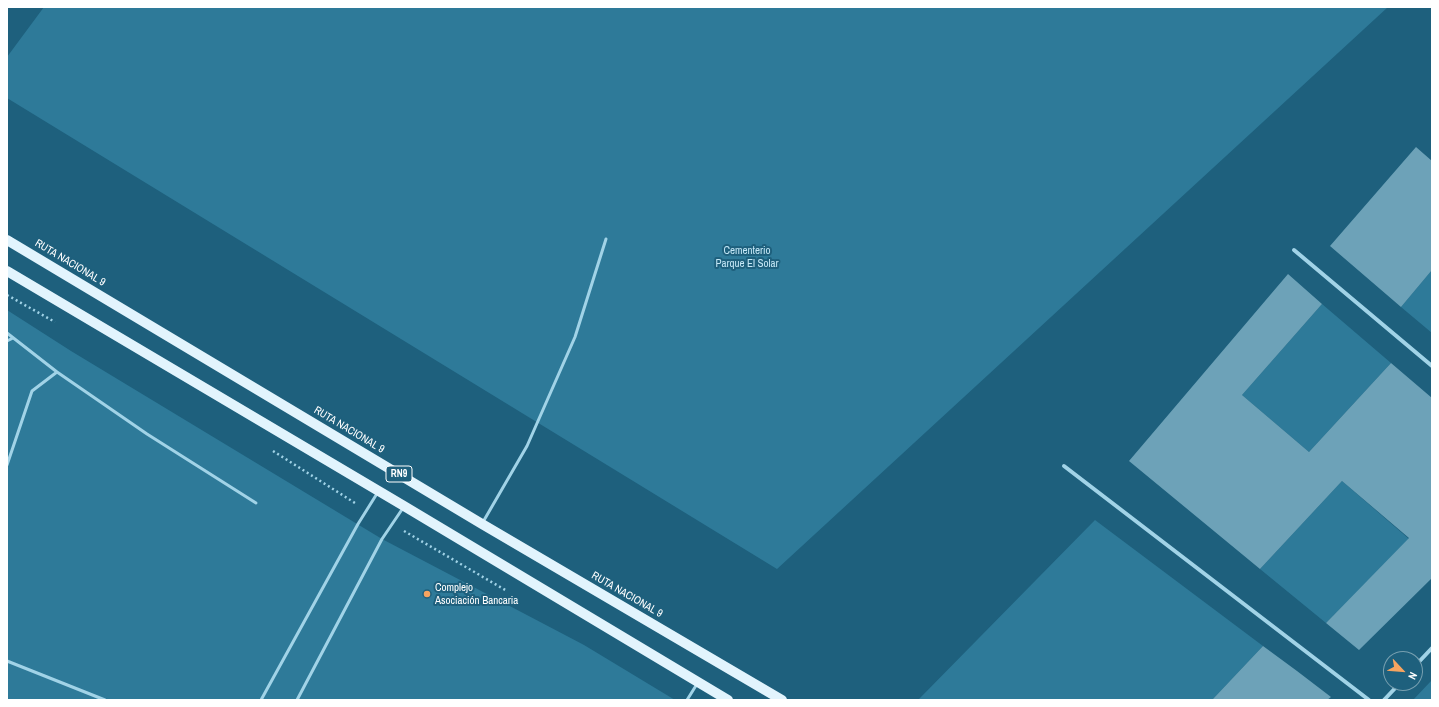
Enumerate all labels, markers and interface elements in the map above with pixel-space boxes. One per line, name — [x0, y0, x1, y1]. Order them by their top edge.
street label: RUTA NACIONAL 9 — [32, 237, 108, 289]
park label: Cementerio Parque El Solar — [715, 244, 779, 270]
street label: RUTA NACIONAL 9 — [311, 404, 387, 456]
road number: RN9 — [386, 466, 412, 482]
street label: RUTA NACIONAL 9 — [589, 569, 665, 621]
place label: Complejo Asociación Bancaria — [435, 581, 518, 607]
marker: Complejo Asociación Bancaria — [422, 589, 432, 599]
north arrow — [1383, 651, 1423, 691]
text: N — [1405, 670, 1421, 682]

